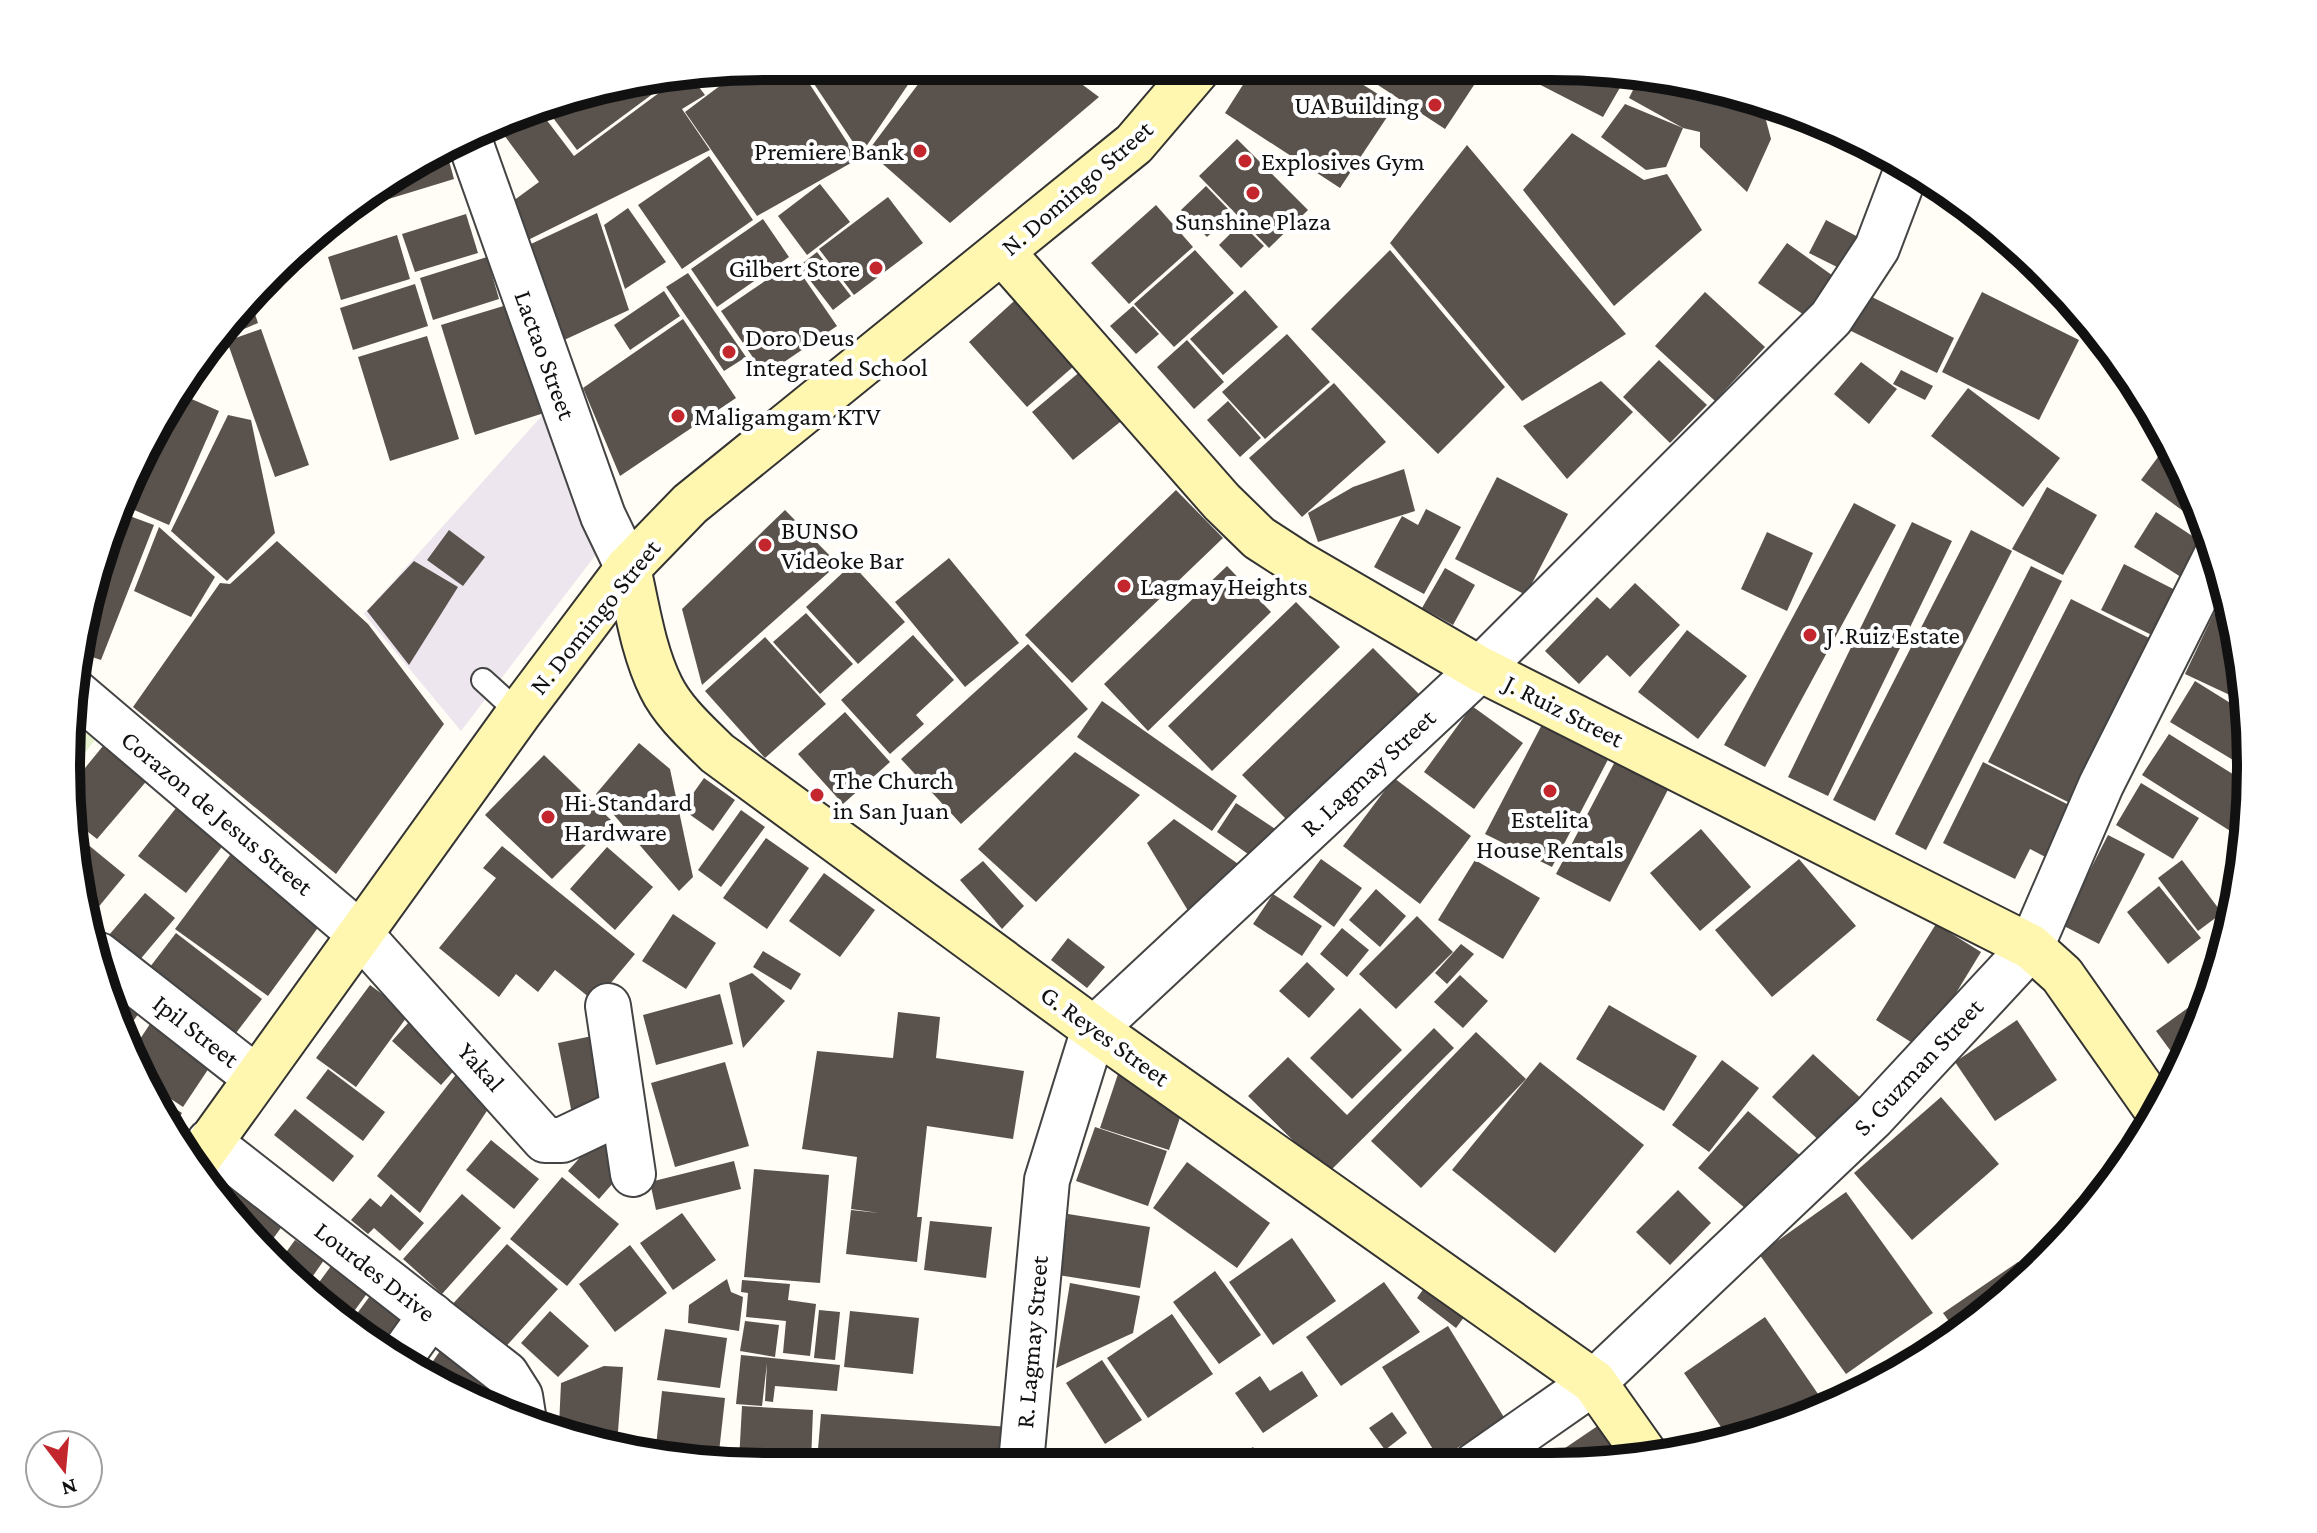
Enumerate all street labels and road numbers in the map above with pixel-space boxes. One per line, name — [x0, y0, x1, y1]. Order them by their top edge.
street label: N. Domingo Street — [996, 114, 1159, 261]
street label: Lactao Street — [508, 287, 582, 424]
street label: N. Domingo Street — [524, 533, 667, 700]
street label: J. Ruiz Street — [1498, 668, 1629, 754]
street label: R. Lagmay Street — [1295, 703, 1442, 843]
street label: Corazon de Jesus Street — [115, 725, 319, 902]
street label: G. Reyes Street — [1035, 980, 1175, 1093]
street label: Ipil Street — [147, 989, 245, 1074]
street label: S. Guzman Street — [1847, 992, 1989, 1142]
street label: Yakal — [452, 1037, 510, 1097]
street label: Lourdes Drive — [309, 1216, 441, 1328]
street label: R. Lagmay Street — [1010, 1254, 1054, 1430]

